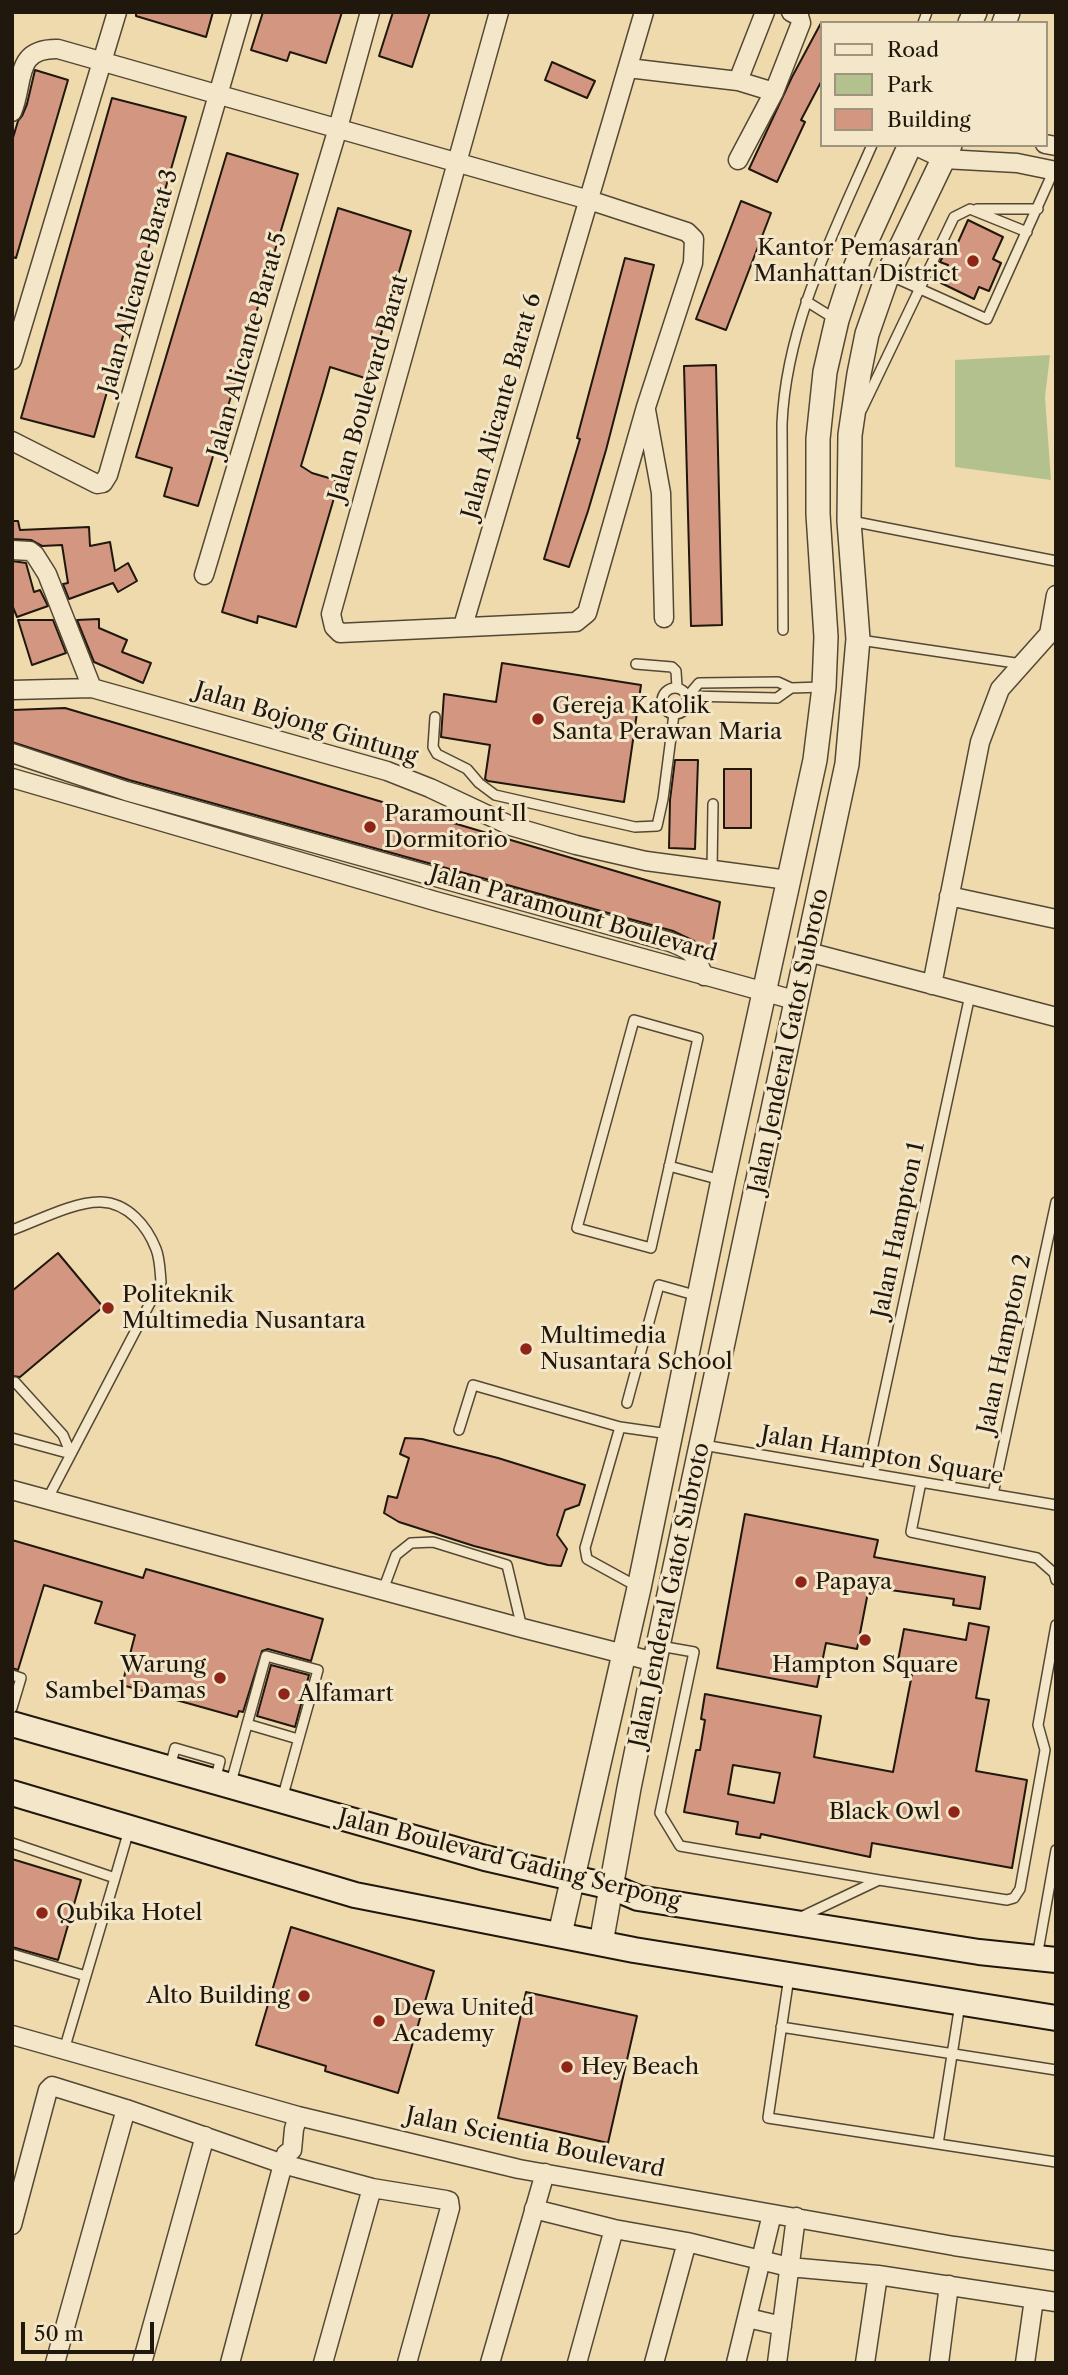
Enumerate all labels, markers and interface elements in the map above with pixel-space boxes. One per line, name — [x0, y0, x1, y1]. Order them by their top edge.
legend — [820, 21, 1047, 147]
text: Road — [887, 37, 939, 62]
text: Park — [887, 72, 933, 97]
text: Building — [887, 107, 971, 132]
street label: Jalan Alicante Barat 3 — [94, 166, 184, 398]
street label: Jalan Alicante Barat 5 — [203, 229, 293, 461]
place label: Kantor Pemasaran Manhattan District — [753, 234, 959, 288]
marker: Kantor Pemasaran Manhattan District — [965, 253, 981, 269]
street label: Jalan Boulevard Barat — [323, 271, 415, 505]
street label: Jalan Alicante Barat 6 — [457, 290, 547, 522]
street label: Jalan Bojong Gintung — [191, 677, 421, 771]
place label: Gereja Katolik Santa Perawan Maria — [552, 692, 782, 746]
marker: Gereja Katolik Santa Perawan Maria — [530, 711, 546, 727]
place label: Paramount Il Dormitorio — [384, 800, 527, 854]
marker: Paramount Il Dormitorio — [362, 819, 378, 835]
street label: Jalan Paramount Boulevard — [426, 860, 720, 968]
street label: Jalan Jenderal Gatot Subroto — [743, 886, 835, 1196]
street label: Jalan Hampton 1 — [867, 1140, 931, 1320]
street label: Jalan Hampton 2 — [973, 1252, 1037, 1436]
place label: Politeknik Multimedia Nusantara — [122, 1281, 366, 1335]
marker: Politeknik Multimedia Nusantara — [100, 1300, 116, 1316]
place label: Multimedia Nusantara School — [540, 1322, 733, 1376]
marker: Multimedia Nusantara School — [518, 1341, 534, 1357]
street label: Jalan Hampton Square — [759, 1421, 1005, 1491]
street label: Jalan Jenderal Gatot Subroto — [624, 1440, 716, 1750]
place label: Papaya — [815, 1568, 892, 1596]
marker: Papaya — [793, 1574, 809, 1590]
marker: Hampton Square — [857, 1632, 873, 1648]
place label: Warung Sambel Damas — [45, 1651, 206, 1705]
place label: Hampton Square — [772, 1651, 958, 1679]
marker: Warung Sambel Damas — [212, 1670, 228, 1686]
place label: Alfamart — [298, 1680, 394, 1708]
marker: Alfamart — [276, 1686, 292, 1702]
place label: Black Owl — [829, 1798, 940, 1826]
street label: Jalan Boulevard Gading Serpong — [335, 1804, 683, 1916]
marker: Black Owl — [946, 1804, 962, 1820]
place label: Qubika Hotel — [56, 1899, 202, 1927]
marker: Qubika Hotel — [34, 1905, 50, 1921]
place label: Alto Building — [146, 1982, 290, 2010]
marker: Alto Building — [296, 1988, 312, 2004]
place label: Dewa United Academy — [393, 1994, 534, 2048]
marker: Dewa United Academy — [371, 2013, 387, 2029]
place label: Hey Beach — [581, 2053, 699, 2081]
marker: Hey Beach — [559, 2059, 575, 2075]
street label: Jalan Scientia Boulevard — [403, 2102, 667, 2184]
scale bar — [24, 2308, 158, 2352]
text: 50 m — [34, 2321, 84, 2346]

